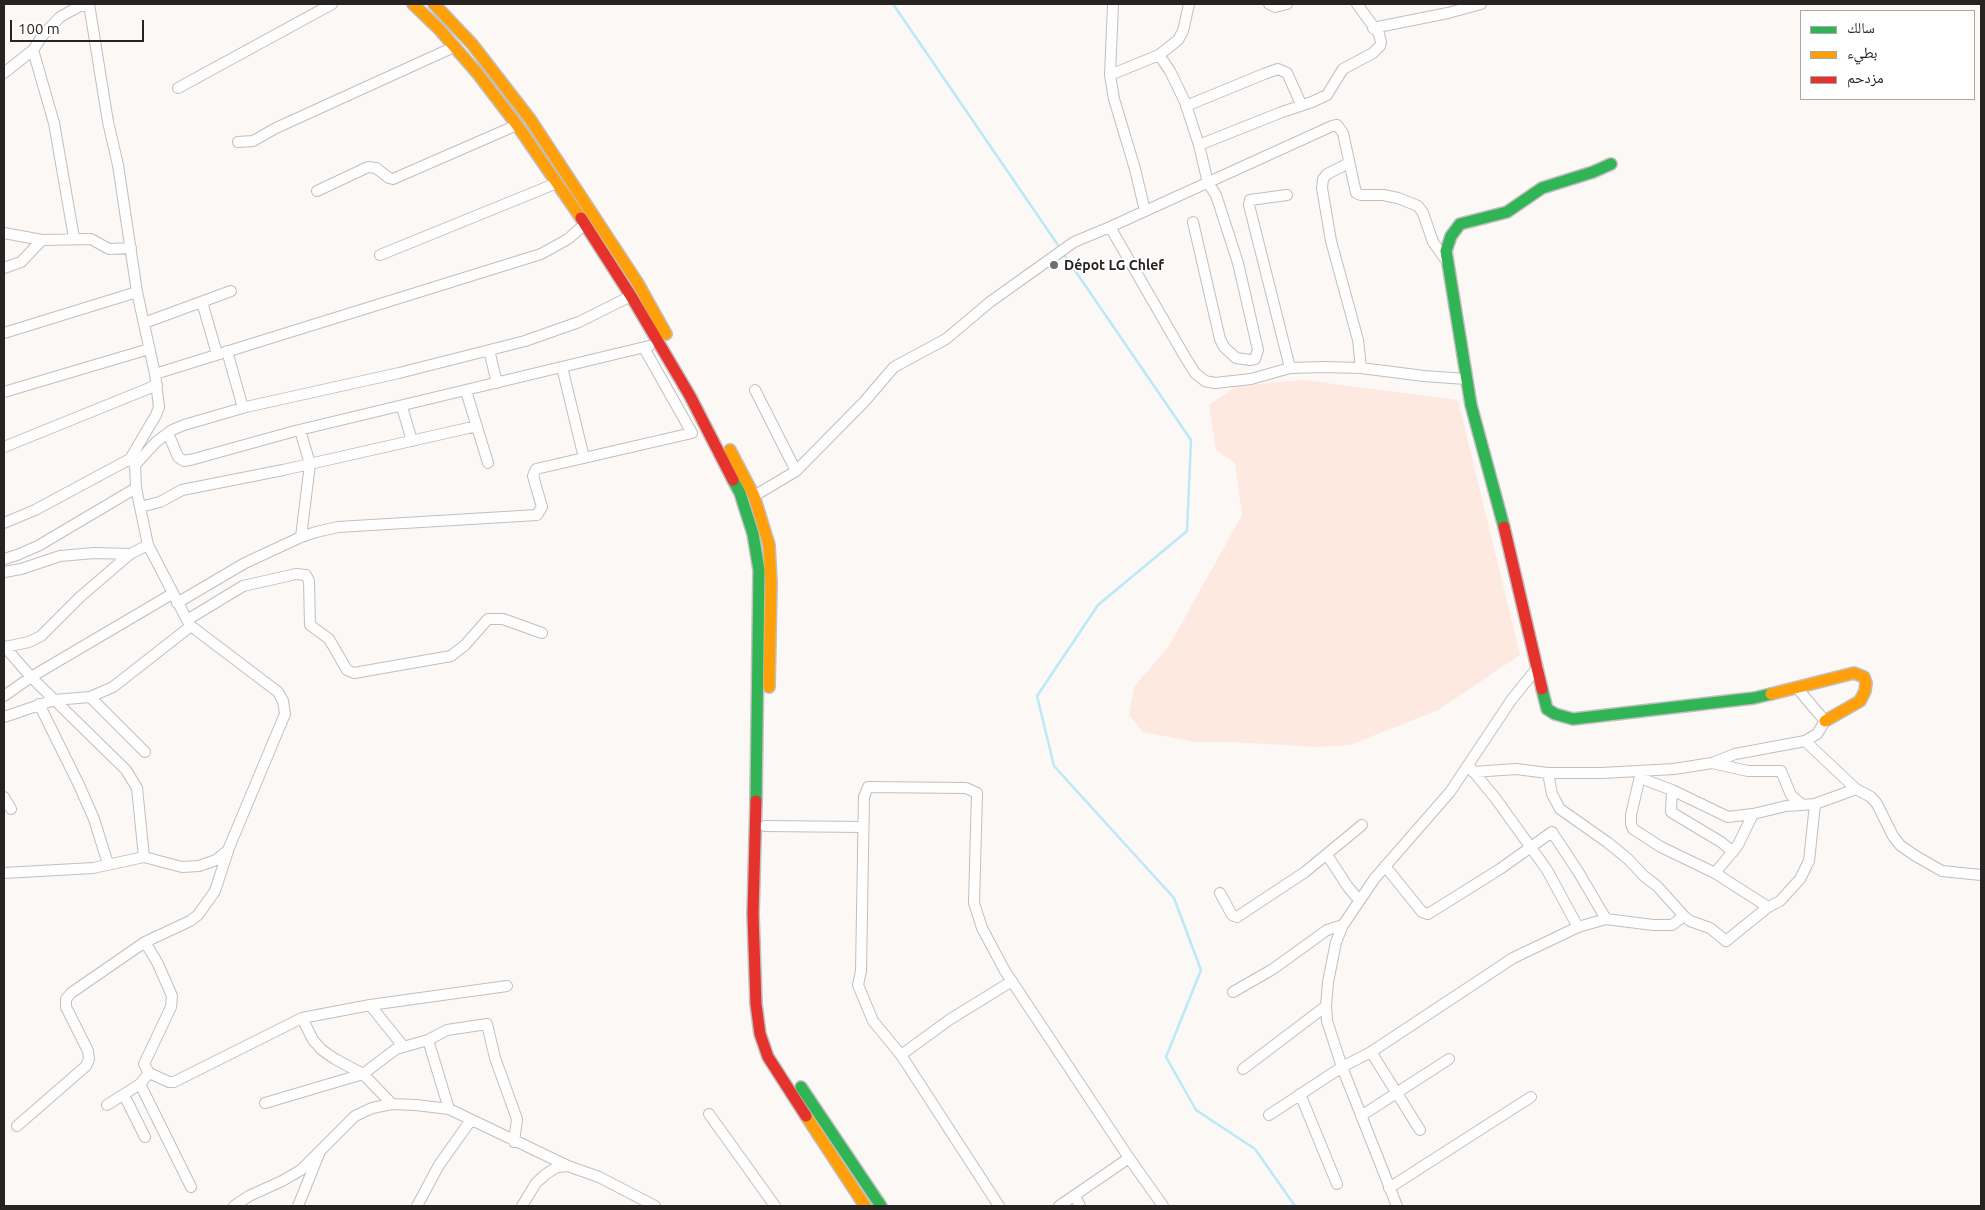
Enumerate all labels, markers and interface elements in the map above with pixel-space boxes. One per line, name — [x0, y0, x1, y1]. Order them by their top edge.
scale bar — [12, 10, 146, 42]
legend — [1800, 10, 1975, 100]
text: سالك — [1847, 19, 1875, 36]
text: 100 m — [18, 20, 60, 37]
text: بطيء — [1847, 44, 1877, 61]
text: مزدحم — [1847, 69, 1884, 86]
place label: Dépot LG Chlef — [1064, 257, 1164, 273]
marker: Dépot LG Chlef — [1048, 259, 1060, 271]

